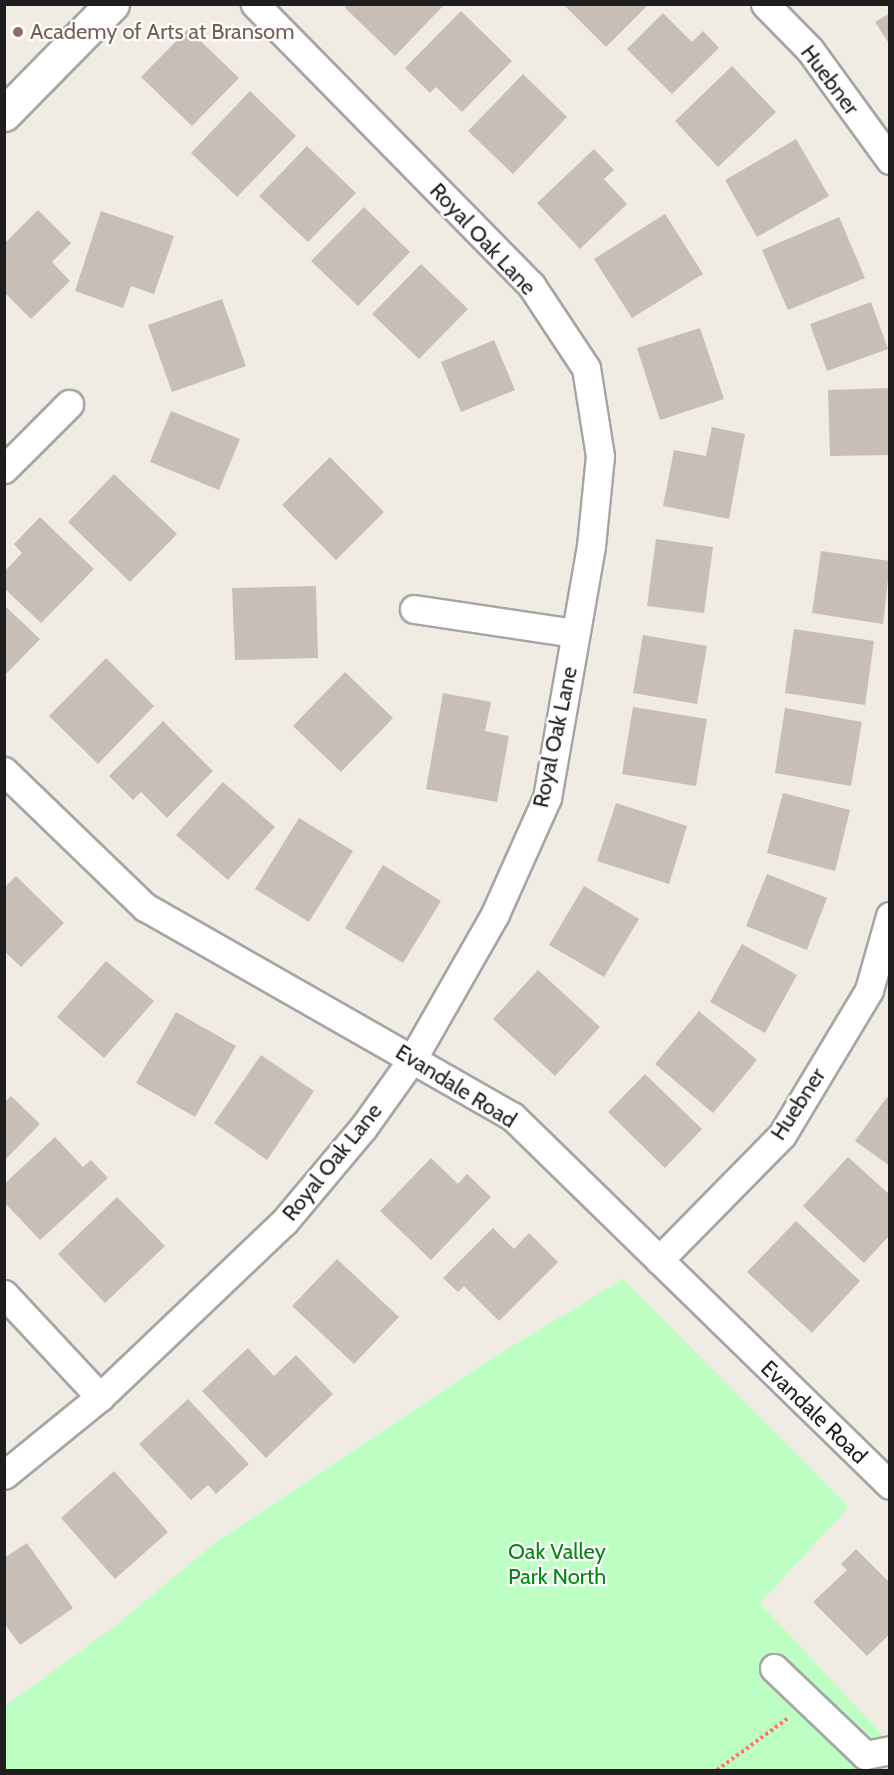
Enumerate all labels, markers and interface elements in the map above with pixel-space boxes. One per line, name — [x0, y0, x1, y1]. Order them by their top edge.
place label: Academy of Arts at Bransom — [30, 19, 294, 45]
marker: Academy of Arts at Bransom — [11, 25, 25, 39]
street label: Huebner — [795, 40, 865, 120]
street label: Royal Oak Lane — [424, 177, 542, 301]
street label: Royal Oak Lane — [527, 664, 583, 810]
street label: Evandale Road — [391, 1038, 521, 1134]
street label: Huebner — [765, 1063, 831, 1145]
street label: Royal Oak Lane — [277, 1098, 387, 1226]
street label: Evandale Road — [755, 1355, 873, 1469]
park label: Oak Valley Park North — [508, 1538, 606, 1590]

